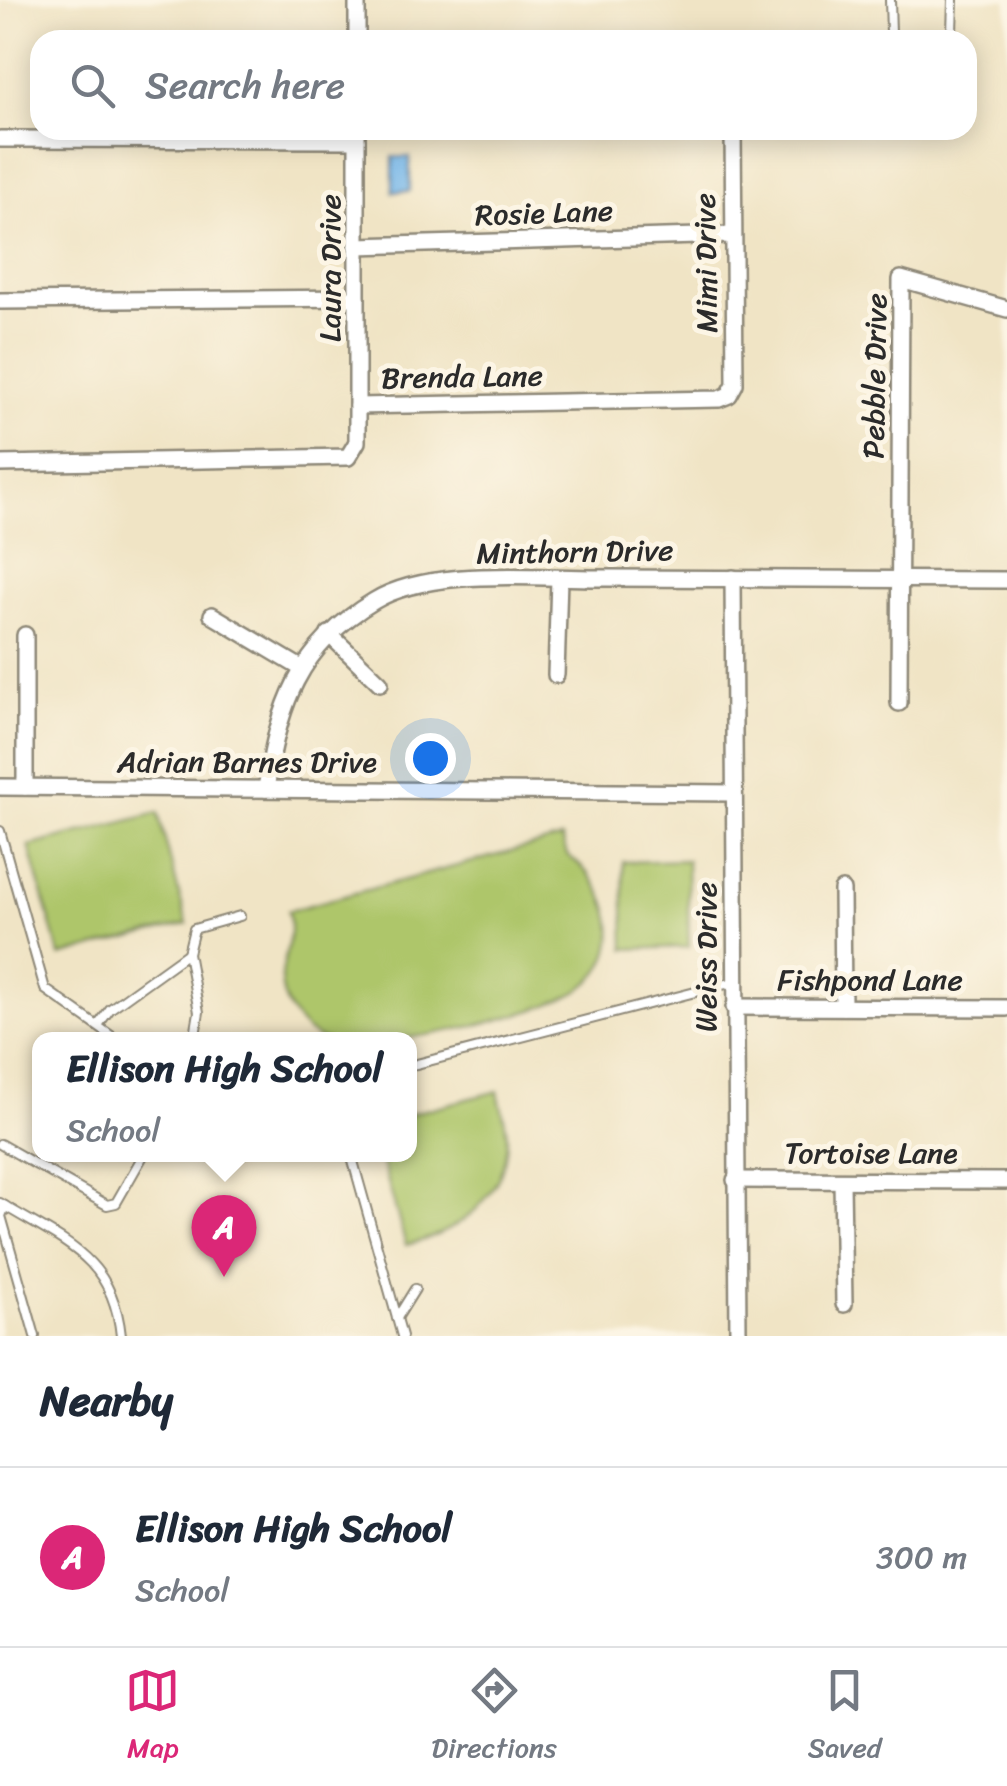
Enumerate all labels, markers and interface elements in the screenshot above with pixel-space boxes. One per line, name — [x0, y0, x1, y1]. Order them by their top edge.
search box — [30, 30, 977, 140]
text: Search here — [145, 52, 345, 119]
icon: search — [65, 58, 120, 113]
street label: Rosie Lane — [474, 184, 614, 242]
street label: Mimi Drive — [678, 193, 734, 333]
street label: Laura Drive — [303, 194, 357, 342]
street label: Pebble Drive — [847, 293, 903, 459]
street label: Brenda Lane — [381, 349, 543, 405]
street label: Minthorn Drive — [476, 523, 674, 581]
your location — [405, 733, 456, 784]
street label: Adrian Barnes Drive — [116, 735, 377, 789]
street label: Weiss Drive — [679, 882, 733, 1032]
street label: Fishpond Lane — [777, 953, 963, 1007]
popup — [32, 1032, 417, 1162]
text: Ellison High School — [66, 1035, 383, 1102]
text: School — [66, 1102, 160, 1159]
street label: Tortoise Lane — [784, 1126, 958, 1180]
pin: A — [192, 1194, 256, 1277]
text: Nearby — [40, 1364, 173, 1438]
text: Ellison High School — [135, 1495, 452, 1562]
text: A — [62, 1529, 83, 1586]
text: 300 m — [876, 1529, 967, 1586]
text: School — [135, 1562, 229, 1619]
tab: Map — [125, 1663, 180, 1772]
tab: Directions — [431, 1663, 557, 1772]
tab: Saved — [808, 1663, 882, 1772]

